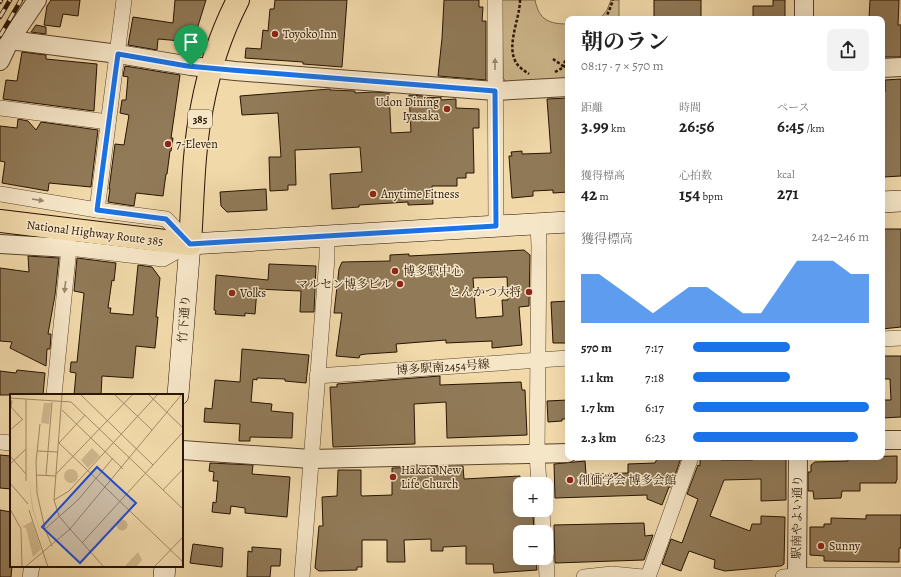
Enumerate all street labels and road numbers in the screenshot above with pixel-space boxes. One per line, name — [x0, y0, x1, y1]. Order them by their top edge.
road number: 385 — [188, 110, 212, 128]
street label: National Highway Route 385 — [26, 217, 164, 249]
street label: 竹下通り — [174, 294, 194, 344]
street label: 博多駅南2454号線 — [396, 356, 490, 378]
street label: 駅南やよい通り — [788, 475, 806, 559]

